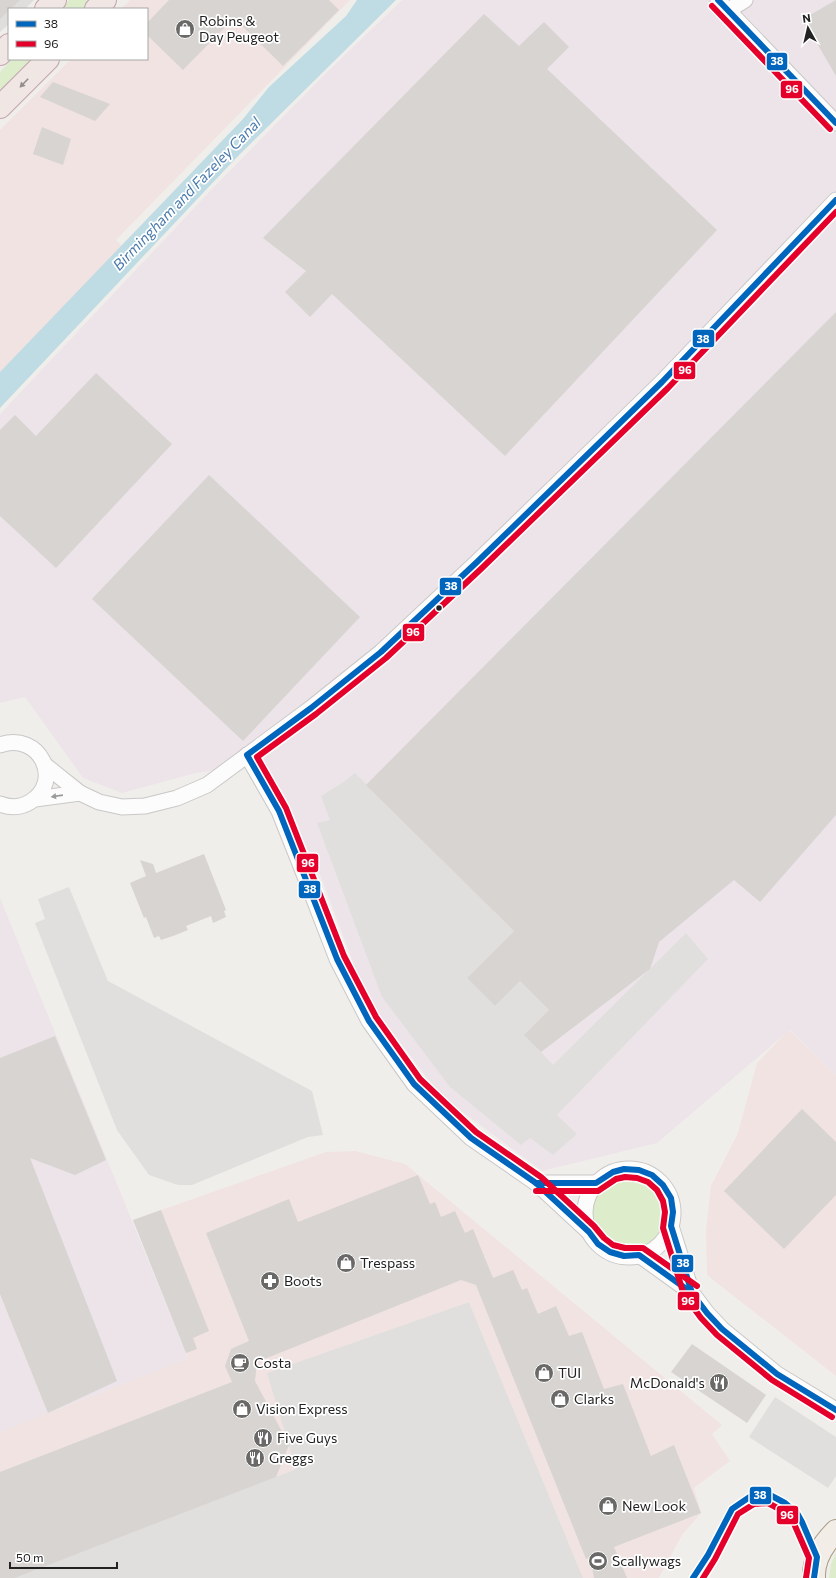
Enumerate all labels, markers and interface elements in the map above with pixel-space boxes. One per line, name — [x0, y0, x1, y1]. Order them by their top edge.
legend — [8, 8, 148, 60]
north arrow — [788, 8, 828, 48]
text: N — [802, 11, 812, 25]
place label: Robins & Day Peugeot — [199, 12, 279, 45]
text: 38 — [44, 16, 58, 30]
shop icon: Robins & Day Peugeot — [174, 18, 196, 40]
text: 96 — [44, 36, 59, 50]
line badge: 38 — [766, 52, 788, 71]
text: 38 — [770, 54, 784, 67]
one-way arrow — [19, 78, 29, 88]
line badge: 96 — [780, 80, 803, 99]
text: 96 — [785, 82, 799, 95]
water label: Birmingham and Fazeley Canal — [108, 112, 265, 274]
line badge: 38 — [692, 329, 715, 348]
text: 38 — [696, 332, 710, 345]
line badge: 96 — [673, 361, 696, 380]
text: 96 — [678, 363, 692, 376]
line badge: 38 — [439, 577, 462, 596]
text: 38 — [444, 579, 458, 592]
unlabelled marker — [434, 603, 444, 613]
line badge: 96 — [402, 623, 425, 642]
text: 96 — [406, 625, 420, 638]
one-way arrow — [51, 793, 64, 799]
line badge: 96 — [296, 853, 319, 873]
text: 96 — [301, 856, 315, 869]
line badge: 38 — [298, 880, 321, 899]
text: 38 — [303, 882, 317, 895]
shop icon: Trespass — [335, 1252, 357, 1274]
place label: Trespass — [360, 1254, 415, 1271]
line badge: 38 — [671, 1254, 694, 1273]
text: 38 — [676, 1256, 690, 1269]
pharmacy icon: Boots — [259, 1270, 281, 1292]
place label: Boots — [284, 1272, 322, 1289]
line badge: 96 — [677, 1291, 700, 1311]
text: 96 — [681, 1294, 695, 1307]
cafe icon: Costa — [229, 1352, 251, 1374]
place label: Costa — [254, 1354, 291, 1371]
shop icon: TUI — [533, 1362, 555, 1384]
place label: TUI — [558, 1364, 581, 1381]
restaurant icon: McDonald's — [708, 1372, 730, 1394]
place label: McDonald's — [630, 1374, 705, 1391]
shop icon: Clarks — [549, 1388, 571, 1410]
place label: Clarks — [574, 1390, 614, 1407]
shop icon: Vision Express — [231, 1398, 253, 1420]
place label: Vision Express — [256, 1400, 348, 1417]
restaurant icon: Five Guys — [252, 1427, 274, 1449]
place label: Five Guys — [277, 1429, 337, 1446]
restaurant icon: Greggs — [244, 1447, 266, 1469]
place label: Greggs — [269, 1449, 314, 1466]
line badge: 38 — [749, 1486, 772, 1505]
text: 38 — [753, 1488, 767, 1501]
shop icon: New Look — [597, 1495, 619, 1517]
place label: New Look — [622, 1497, 686, 1514]
line badge: 96 — [776, 1505, 799, 1525]
text: 96 — [780, 1508, 794, 1521]
scale bar — [10, 1544, 117, 1570]
text: 50 m — [16, 1550, 44, 1564]
sports icon: Scallywags — [587, 1550, 609, 1572]
place label: Scallywags — [612, 1552, 681, 1569]

